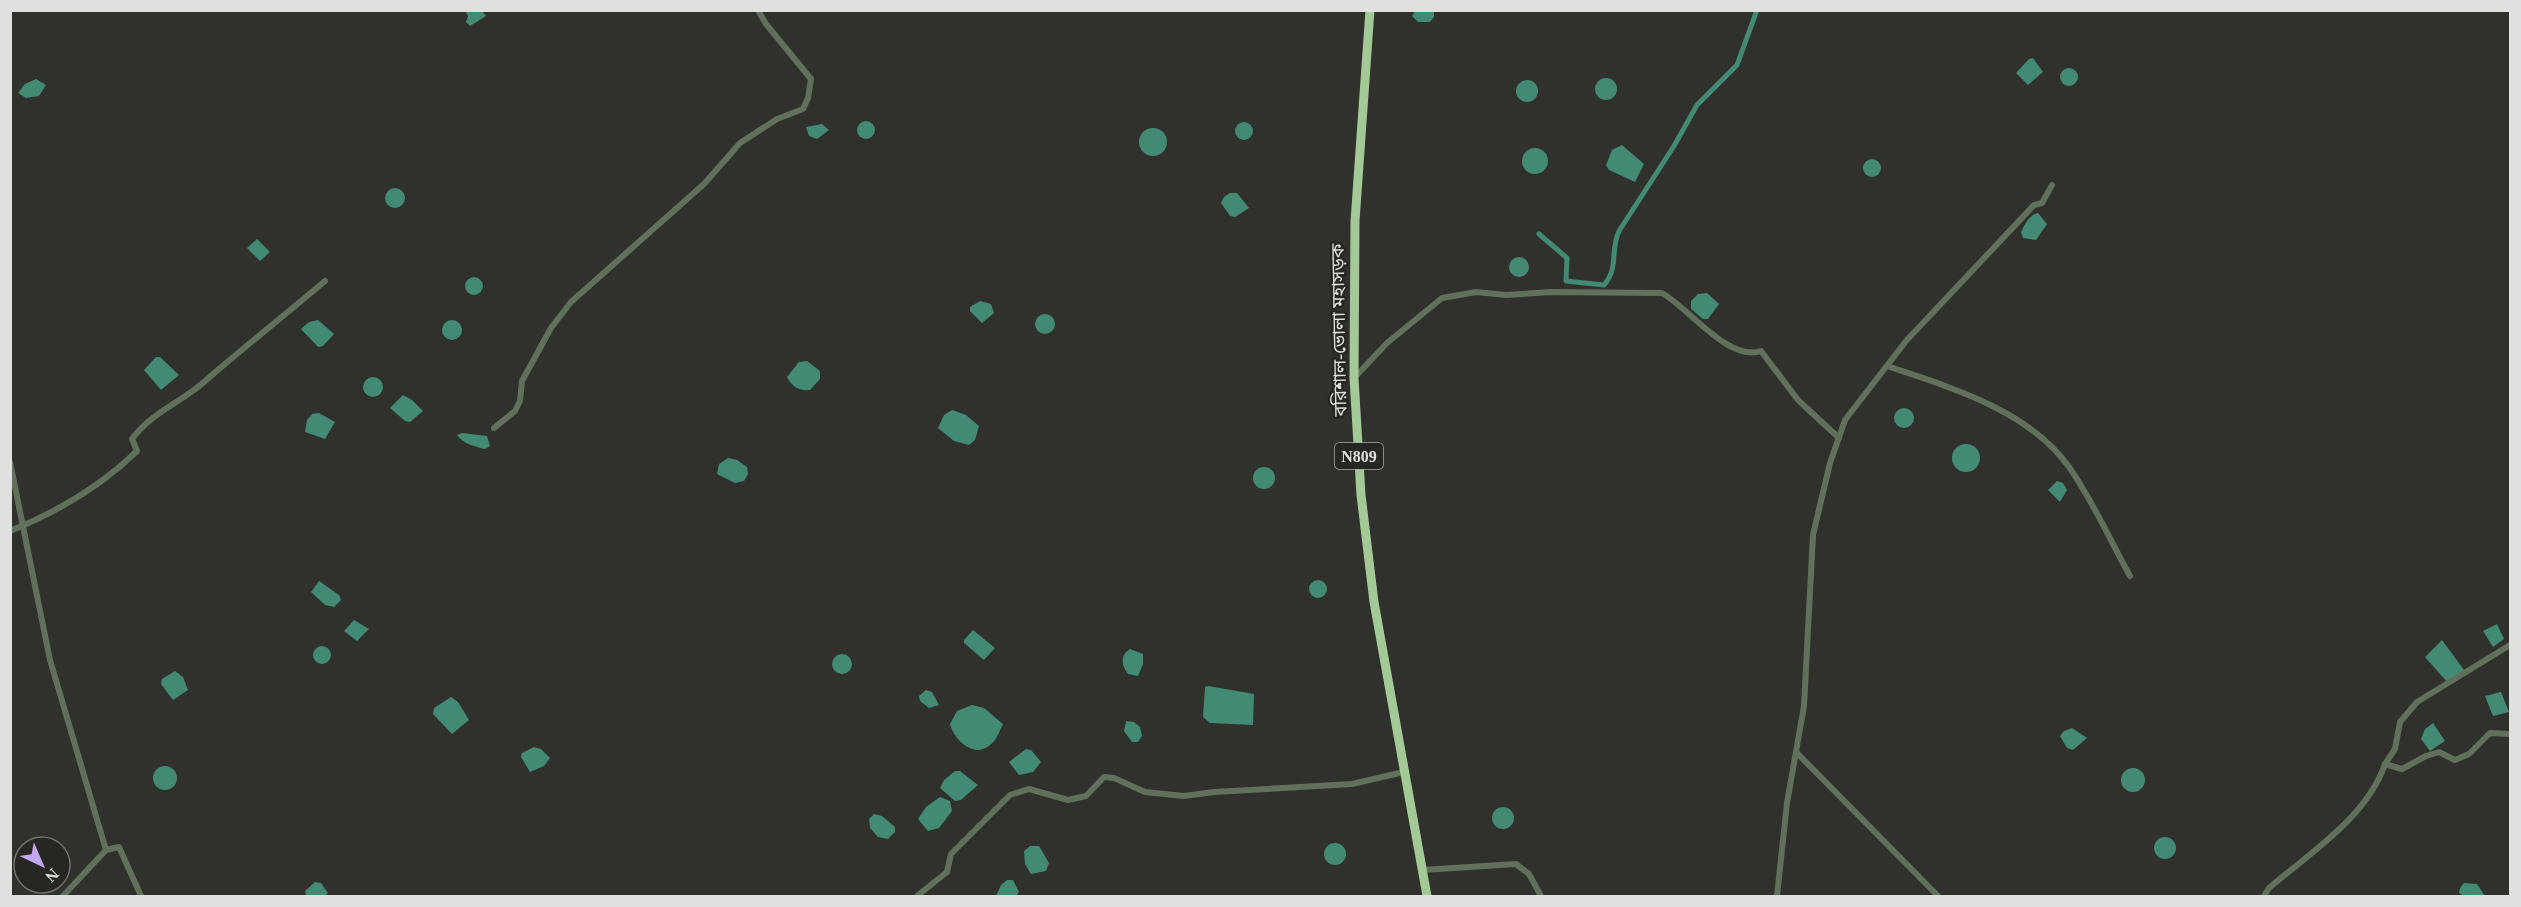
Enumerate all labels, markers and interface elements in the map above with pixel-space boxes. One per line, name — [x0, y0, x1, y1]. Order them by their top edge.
street label: বরিশাল-ভোলা মহাসড়ক — [1327, 243, 1351, 418]
road number: N809 — [1335, 443, 1383, 469]
north arrow — [12, 835, 72, 895]
text: N — [42, 865, 62, 886]

